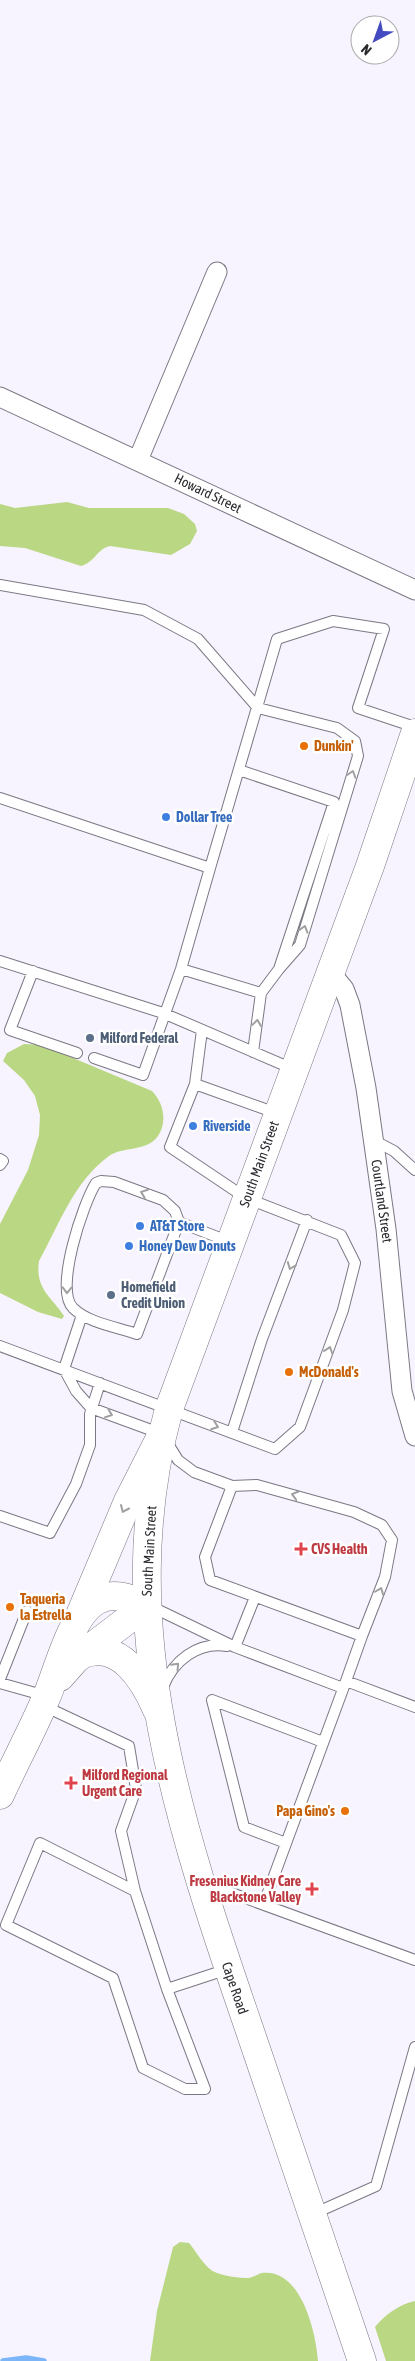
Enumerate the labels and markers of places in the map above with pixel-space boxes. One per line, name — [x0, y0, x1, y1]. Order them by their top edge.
place label: Dunkin' — [314, 738, 354, 754]
marker: Dunkin' — [298, 740, 310, 752]
place label: Dollar Tree — [176, 809, 232, 825]
marker: Dollar Tree — [160, 811, 172, 823]
place label: Milford Federal — [100, 1030, 178, 1046]
marker: Milford Federal — [84, 1032, 96, 1044]
place label: Riverside — [203, 1118, 251, 1134]
marker: Riverside — [187, 1120, 199, 1132]
place label: AT&T Store — [149, 1218, 205, 1234]
marker: AT&T Store — [134, 1220, 146, 1232]
place label: Honey Dew Donuts — [139, 1238, 236, 1254]
marker: Honey Dew Donuts — [123, 1240, 135, 1252]
place label: Homefield Credit Union — [121, 1279, 185, 1311]
marker: Homefield Credit Union — [105, 1289, 117, 1301]
place label: McDonald's — [299, 1364, 359, 1380]
marker: McDonald's — [283, 1366, 295, 1378]
place label: CVS Health — [311, 1541, 368, 1557]
marker: CVS Health — [295, 1543, 307, 1555]
place label: Taqueria la Estrella — [20, 1591, 72, 1623]
marker: Taqueria la Estrella — [4, 1601, 16, 1613]
place label: Milford Regional Urgent Care — [82, 1767, 168, 1799]
marker: Milford Regional Urgent Care — [64, 1776, 78, 1790]
place label: Papa Gino's — [276, 1803, 335, 1819]
marker: Papa Gino's — [339, 1805, 351, 1817]
place label: Fresenius Kidney Care Blackstone Valley — [190, 1873, 301, 1905]
marker: Fresenius Kidney Care Blackstone Valley — [305, 1882, 319, 1896]

